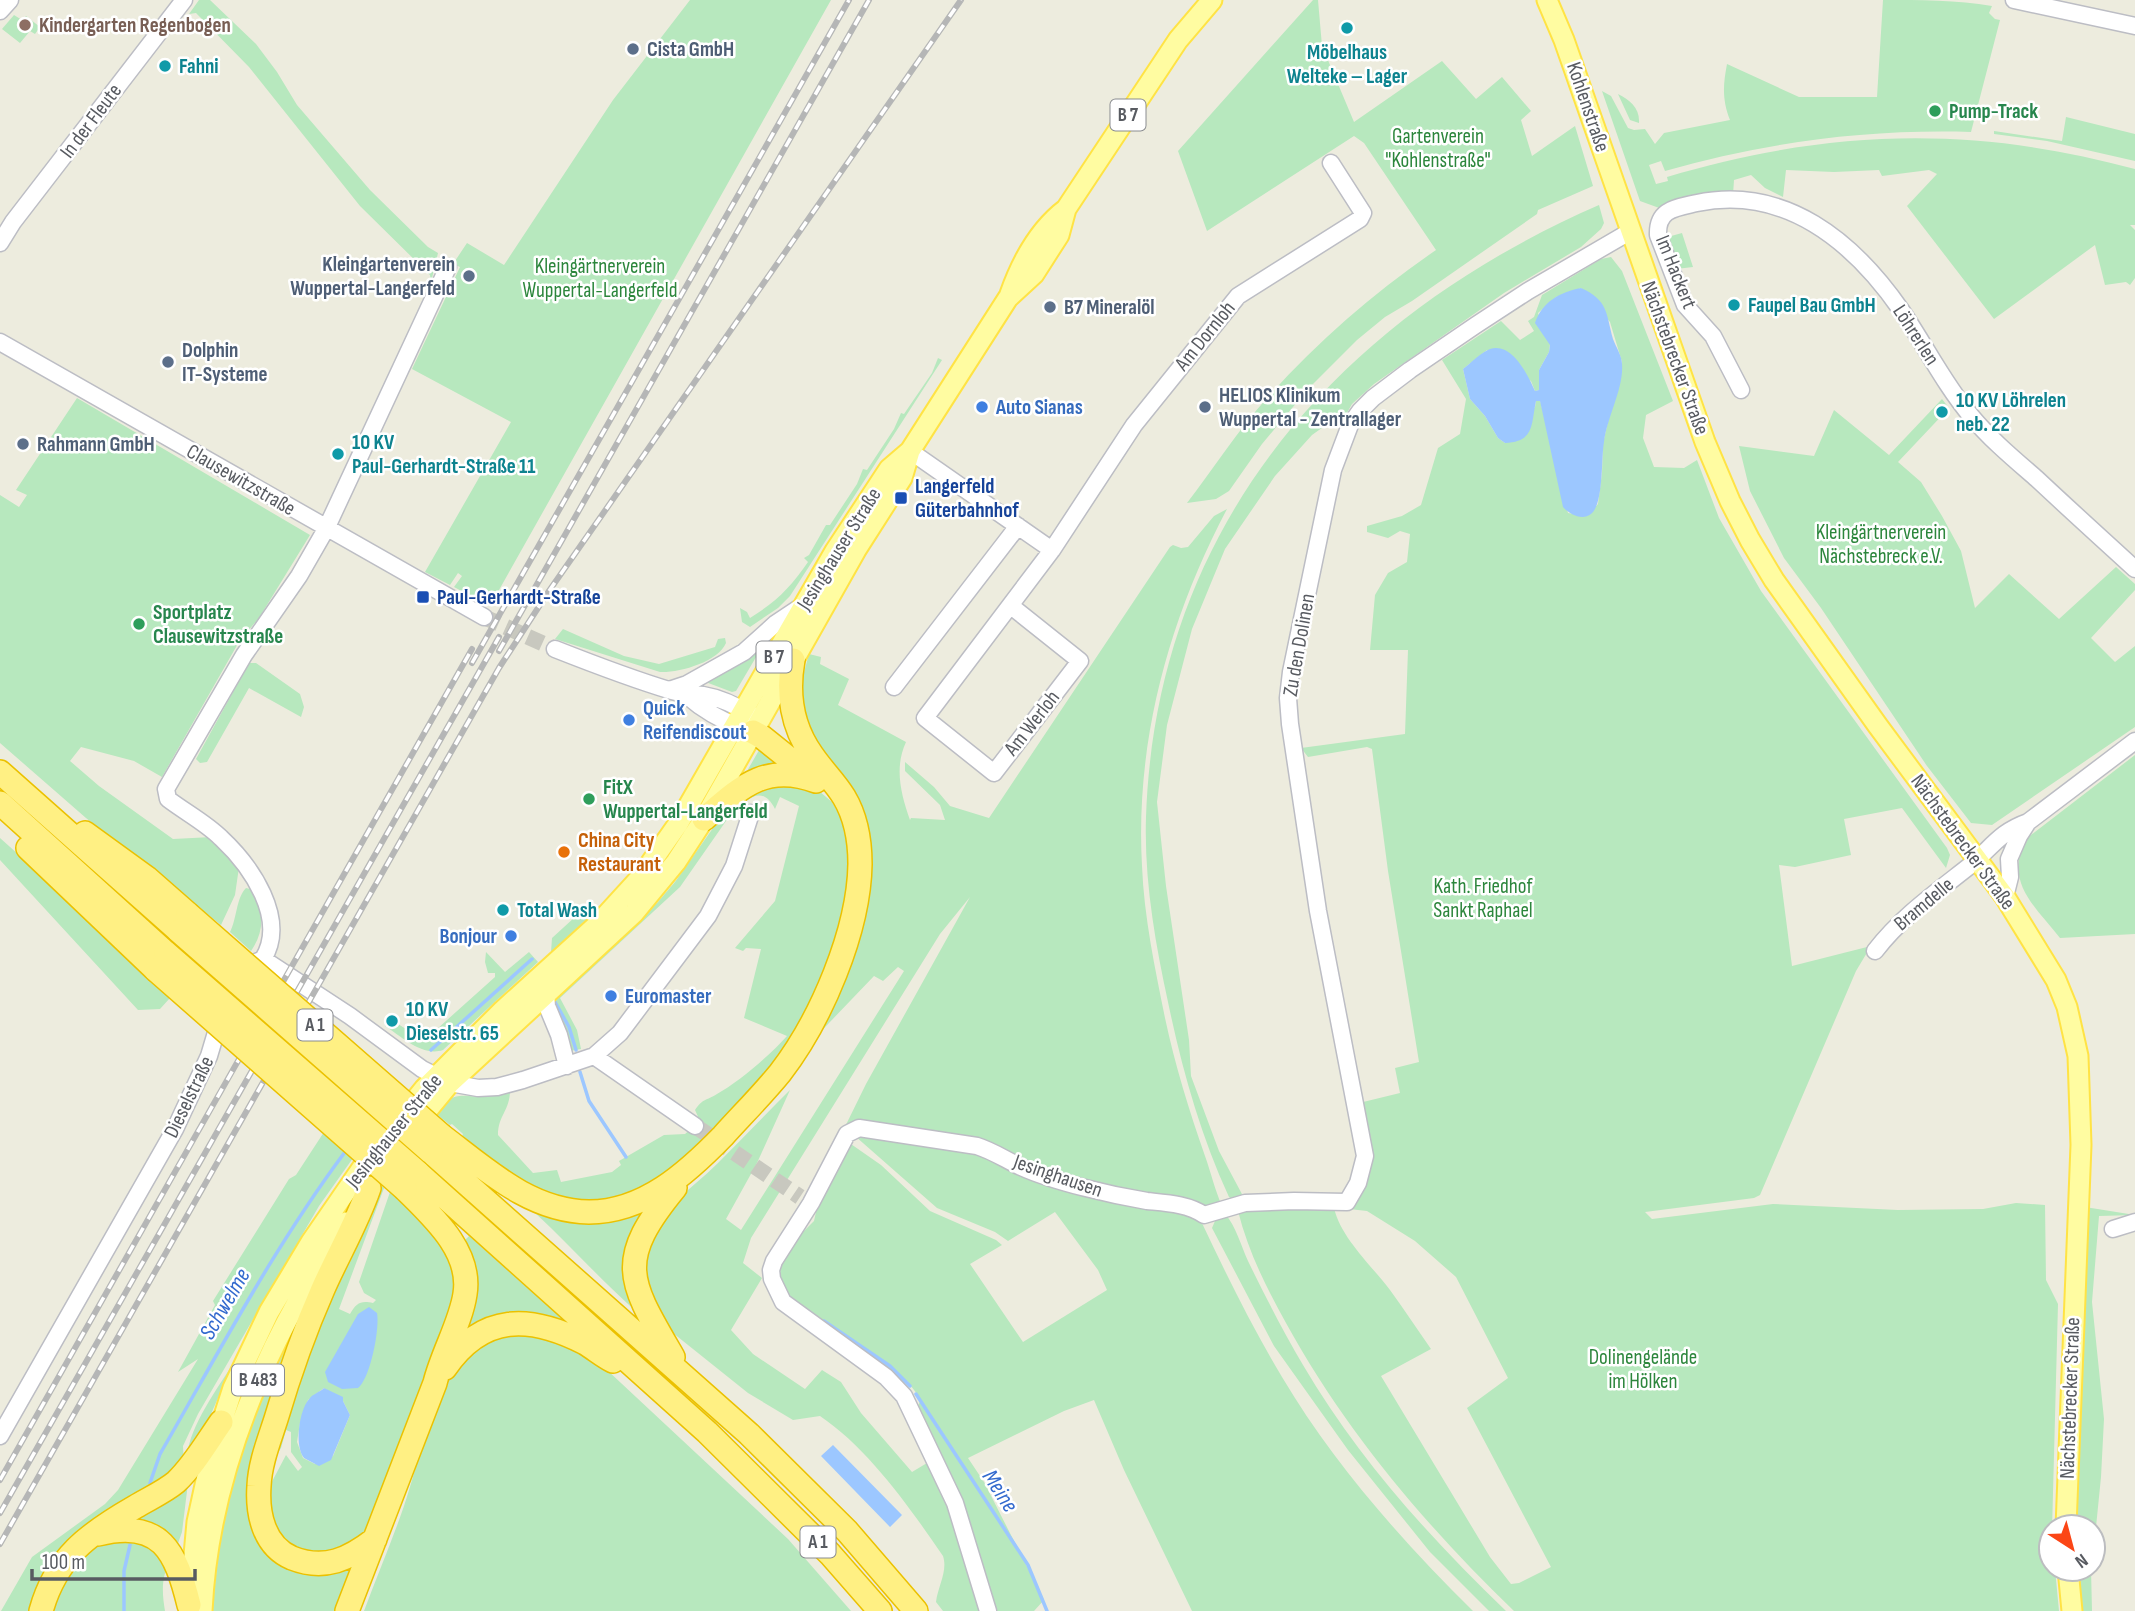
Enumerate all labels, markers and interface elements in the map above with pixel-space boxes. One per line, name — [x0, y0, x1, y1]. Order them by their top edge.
place label: Kindergarten Regenbogen — [39, 13, 231, 38]
marker: Kindergarten Regenbogen — [17, 17, 33, 33]
marker: Möbelhaus Welteke – Lager — [1339, 20, 1355, 36]
place label: Cista GmbH — [647, 37, 734, 62]
place label: Möbelhaus Welteke – Lager — [1287, 40, 1408, 89]
marker: Cista GmbH — [625, 41, 641, 57]
place label: Fahni — [179, 54, 219, 79]
marker: Fahni — [157, 58, 173, 74]
street label: Kohlenstraße — [1561, 59, 1615, 155]
street label: In der Fleute — [55, 79, 127, 163]
road number: B 7 — [1110, 99, 1146, 130]
place label: Pump-Track — [1949, 99, 2038, 124]
marker: Pump-Track — [1927, 103, 1943, 119]
park label: Gartenverein "Kohlenstraße" — [1385, 124, 1491, 173]
street label: Im Hackert — [1650, 232, 1702, 312]
place label: Kleingartenverein Wuppertal-Langerfeld — [290, 252, 455, 301]
park label: Kleingärtnerverein Wuppertal-Langerfeld — [523, 254, 677, 303]
marker: Kleingartenverein Wuppertal-Langerfeld — [461, 268, 477, 284]
street label: Nächstebrecker Straße — [1636, 278, 1714, 438]
place label: Faupel Bau GmbH — [1748, 293, 1876, 318]
place label: B7 Mineralöl — [1064, 295, 1155, 320]
street label: Am Dornloh — [1169, 296, 1240, 376]
marker: Faupel Bau GmbH — [1726, 297, 1742, 313]
marker: B7 Mineralöl — [1042, 299, 1058, 315]
street label: Löhrerlen — [1887, 300, 1945, 370]
place label: Dolphin IT-Systeme — [182, 338, 268, 387]
marker: Dolphin IT-Systeme — [160, 354, 176, 370]
place label: HELIOS Klinikum Wuppertal - Zentrallager — [1219, 383, 1402, 432]
place label: 10 KV Löhrelen neb. 22 — [1956, 388, 2066, 437]
place label: Auto Sianas — [995, 395, 1083, 420]
marker: Auto Sianas — [974, 399, 990, 415]
marker: HELIOS Klinikum Wuppertal - Zentrallager — [1197, 399, 1213, 415]
marker: 10 KV Löhrelen neb. 22 — [1934, 404, 1950, 420]
place label: 10 KV Paul-Gerhardt-Straße 11 — [352, 430, 536, 479]
place label: Rahmann GmbH — [37, 432, 155, 457]
marker: Rahmann GmbH — [15, 436, 31, 452]
street label: Clausewitzstraße — [182, 439, 300, 521]
marker: 10 KV Paul-Gerhardt-Straße 11 — [330, 446, 346, 462]
place label: Langerfeld Güterbahnhof — [915, 474, 1019, 523]
street label: Jesinghauser Straße — [791, 483, 886, 615]
marker: Langerfeld Güterbahnhof — [893, 490, 909, 506]
park label: Kleingärtnerverein Nächstebreck e.V. — [1816, 520, 1946, 569]
place label: Paul-Gerhardt-Straße — [437, 585, 601, 610]
marker: Paul-Gerhardt-Straße — [415, 589, 431, 605]
street label: Zu den Dolinen — [1278, 592, 1320, 698]
place label: Sportplatz Clausewitzstraße — [153, 600, 283, 649]
marker: Sportplatz Clausewitzstraße — [131, 616, 147, 632]
road number: B 7 — [756, 642, 792, 672]
street label: Am Werloh — [998, 686, 1065, 761]
place label: Quick Reifendiscout — [643, 696, 746, 745]
marker: Quick Reifendiscout — [621, 712, 637, 728]
street label: Nächstebrecker Straße — [1905, 769, 2021, 915]
place label: FitX Wuppertal-Langerfeld — [603, 775, 768, 824]
marker: FitX Wuppertal-Langerfeld — [581, 791, 597, 807]
place label: China City Restaurant — [578, 828, 661, 877]
marker: China City Restaurant — [556, 844, 572, 860]
street label: Bramdelle — [1889, 872, 1959, 936]
park label: Kath. Friedhof Sankt Raphael — [1433, 874, 1533, 923]
place label: Total Wash — [517, 898, 597, 923]
marker: Total Wash — [495, 902, 511, 918]
place label: Bonjour — [439, 924, 498, 949]
marker: Bonjour — [503, 928, 519, 944]
place label: Euromaster — [625, 984, 712, 1009]
marker: Euromaster — [603, 988, 619, 1004]
place label: 10 KV Dieselstr. 65 — [406, 997, 499, 1046]
road number: A 1 — [298, 1009, 332, 1040]
marker: 10 KV Dieselstr. 65 — [384, 1013, 400, 1029]
street label: Dieselstraße — [159, 1052, 219, 1142]
street label: Jesinghauser Straße — [340, 1069, 448, 1194]
street label: Jesinghausen — [1009, 1149, 1106, 1203]
water label: Schwelme — [193, 1263, 257, 1345]
street label: Nächstebrecker Straße — [2055, 1317, 2085, 1479]
park label: Dolinengelände im Hölken — [1589, 1345, 1697, 1394]
road number: B 483 — [232, 1364, 284, 1396]
water label: Meine — [976, 1464, 1024, 1518]
north arrow — [2037, 1513, 2107, 1583]
road number: A 1 — [800, 1526, 836, 1558]
scale bar — [32, 1538, 194, 1582]
text: N — [2070, 1548, 2092, 1573]
text: 100 m — [42, 1550, 85, 1575]

